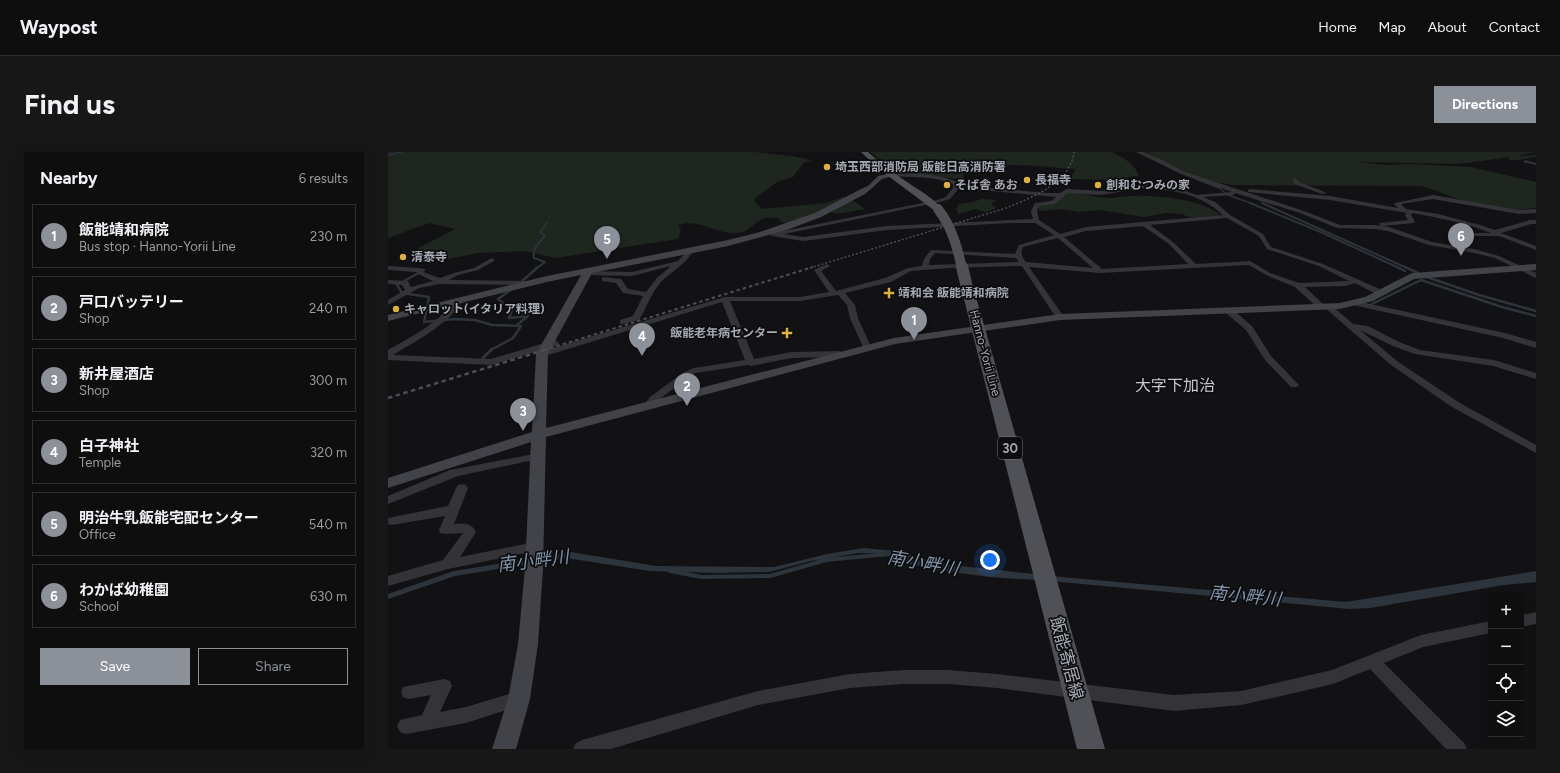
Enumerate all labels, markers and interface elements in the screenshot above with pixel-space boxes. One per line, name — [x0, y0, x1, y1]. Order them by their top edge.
text: Waypost — [20, 16, 98, 39]
text: Home — [1318, 19, 1357, 36]
text: Map — [1379, 19, 1406, 36]
text: About — [1428, 19, 1467, 36]
text: Contact — [1489, 19, 1540, 36]
button: Directions — [1434, 86, 1536, 123]
text: Find us — [24, 87, 115, 121]
place label: 埼玉西部消防局 飯能日高消防署 — [835, 160, 1006, 174]
marker: 埼玉西部消防局 飯能日高消防署 — [822, 162, 832, 172]
text: Nearby — [40, 168, 98, 188]
text: 6 results — [299, 171, 348, 186]
place label: 長福寺 — [1035, 173, 1071, 187]
marker: 長福寺 — [1022, 175, 1032, 185]
place label: そば舎 あお — [955, 178, 1018, 192]
place label: 創和むつみの家 — [1106, 178, 1190, 192]
marker: そば舎 あお — [942, 180, 952, 190]
marker: 創和むつみの家 — [1093, 180, 1103, 190]
text: 飯能靖和病院 — [79, 221, 169, 239]
pin: 6 — [1448, 223, 1474, 256]
pin: 5 — [594, 226, 620, 259]
text: 1 — [51, 229, 57, 244]
text: 230 m — [310, 229, 347, 244]
text: Bus stop · Hanno-Yorii Line — [79, 239, 236, 254]
place label: 清泰寺 — [411, 250, 447, 264]
marker: 清泰寺 — [398, 252, 408, 262]
place label: 靖和会 飯能靖和病院 — [898, 286, 1009, 300]
marker: 靖和会 飯能靖和病院 — [883, 287, 895, 299]
text: 戸口バッテリー — [79, 293, 184, 311]
text: 2 — [50, 301, 58, 316]
text: 240 m — [309, 301, 347, 316]
place label: キャロット(イタリア料理) — [404, 302, 545, 316]
marker: キャロット(イタリア料理) — [391, 304, 401, 314]
pin: 1 — [901, 307, 927, 340]
street label: Hanno-Yorii Line — [967, 308, 1003, 398]
text: Shop — [79, 311, 109, 326]
pin: 4 — [629, 323, 655, 356]
place label: 飯能老年病センター — [670, 326, 778, 340]
marker: 飯能老年病センター — [781, 327, 793, 339]
text: 新井屋酒店 — [79, 365, 154, 383]
text: 3 — [50, 373, 58, 388]
text: 300 m — [309, 373, 347, 388]
pin: 2 — [674, 373, 700, 406]
district label: 大字下加治 — [1135, 376, 1215, 395]
text: Shop — [79, 383, 109, 398]
pin: 3 — [510, 398, 536, 431]
text: 白子神社 — [79, 437, 139, 455]
road number: 30 — [998, 437, 1022, 459]
text: 4 — [50, 445, 58, 460]
text: 320 m — [310, 445, 347, 460]
text: Temple — [79, 455, 121, 470]
text: 明治牛乳飯能宅配センター — [79, 509, 259, 527]
text: 5 — [50, 517, 58, 532]
text: 540 m — [309, 517, 347, 532]
text: Office — [79, 527, 116, 542]
water label: 南小畔川 — [496, 545, 572, 576]
water label: 南小畔川 — [886, 546, 962, 580]
your location — [980, 550, 1000, 570]
text: わかば幼稚園 — [79, 581, 169, 599]
water label: 南小畔川 — [1208, 581, 1284, 611]
text: 6 — [50, 589, 58, 604]
text: 630 m — [310, 589, 347, 604]
map controls — [1488, 593, 1524, 737]
button: + — [1488, 593, 1524, 629]
text: School — [79, 599, 119, 614]
street label: 飯能寄居線 — [1046, 614, 1088, 702]
button: − — [1488, 629, 1524, 665]
button: Save — [40, 648, 190, 685]
button: Share — [198, 648, 348, 685]
button: locate — [1488, 665, 1524, 701]
button: layers — [1488, 701, 1524, 737]

